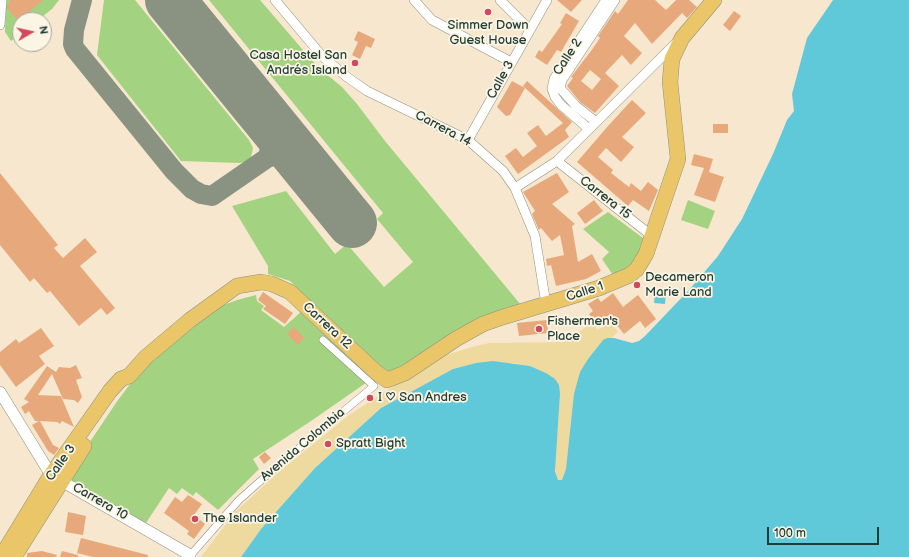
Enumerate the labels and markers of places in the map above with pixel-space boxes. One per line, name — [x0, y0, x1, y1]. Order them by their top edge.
marker: Simmer Down Guest House — [483, 7, 493, 17]
place label: Simmer Down Guest House — [448, 18, 528, 49]
place label: Casa Hostel San Andrés Island — [250, 48, 347, 79]
marker: Casa Hostel San Andrés Island — [350, 58, 360, 68]
place label: Decameron Marie Land — [645, 270, 714, 301]
marker: Decameron Marie Land — [632, 280, 642, 290]
place label: Fishermen's Place — [547, 314, 618, 345]
marker: Fishermen's Place — [534, 324, 544, 334]
place label: I ♥ San Andres — [378, 390, 467, 406]
marker: I ♥ San Andres — [365, 393, 375, 403]
place label: Spratt Bight — [336, 436, 405, 452]
marker: Spratt Bight — [323, 439, 333, 449]
place label: The Islander — [203, 511, 277, 527]
marker: The Islander — [190, 514, 200, 524]

